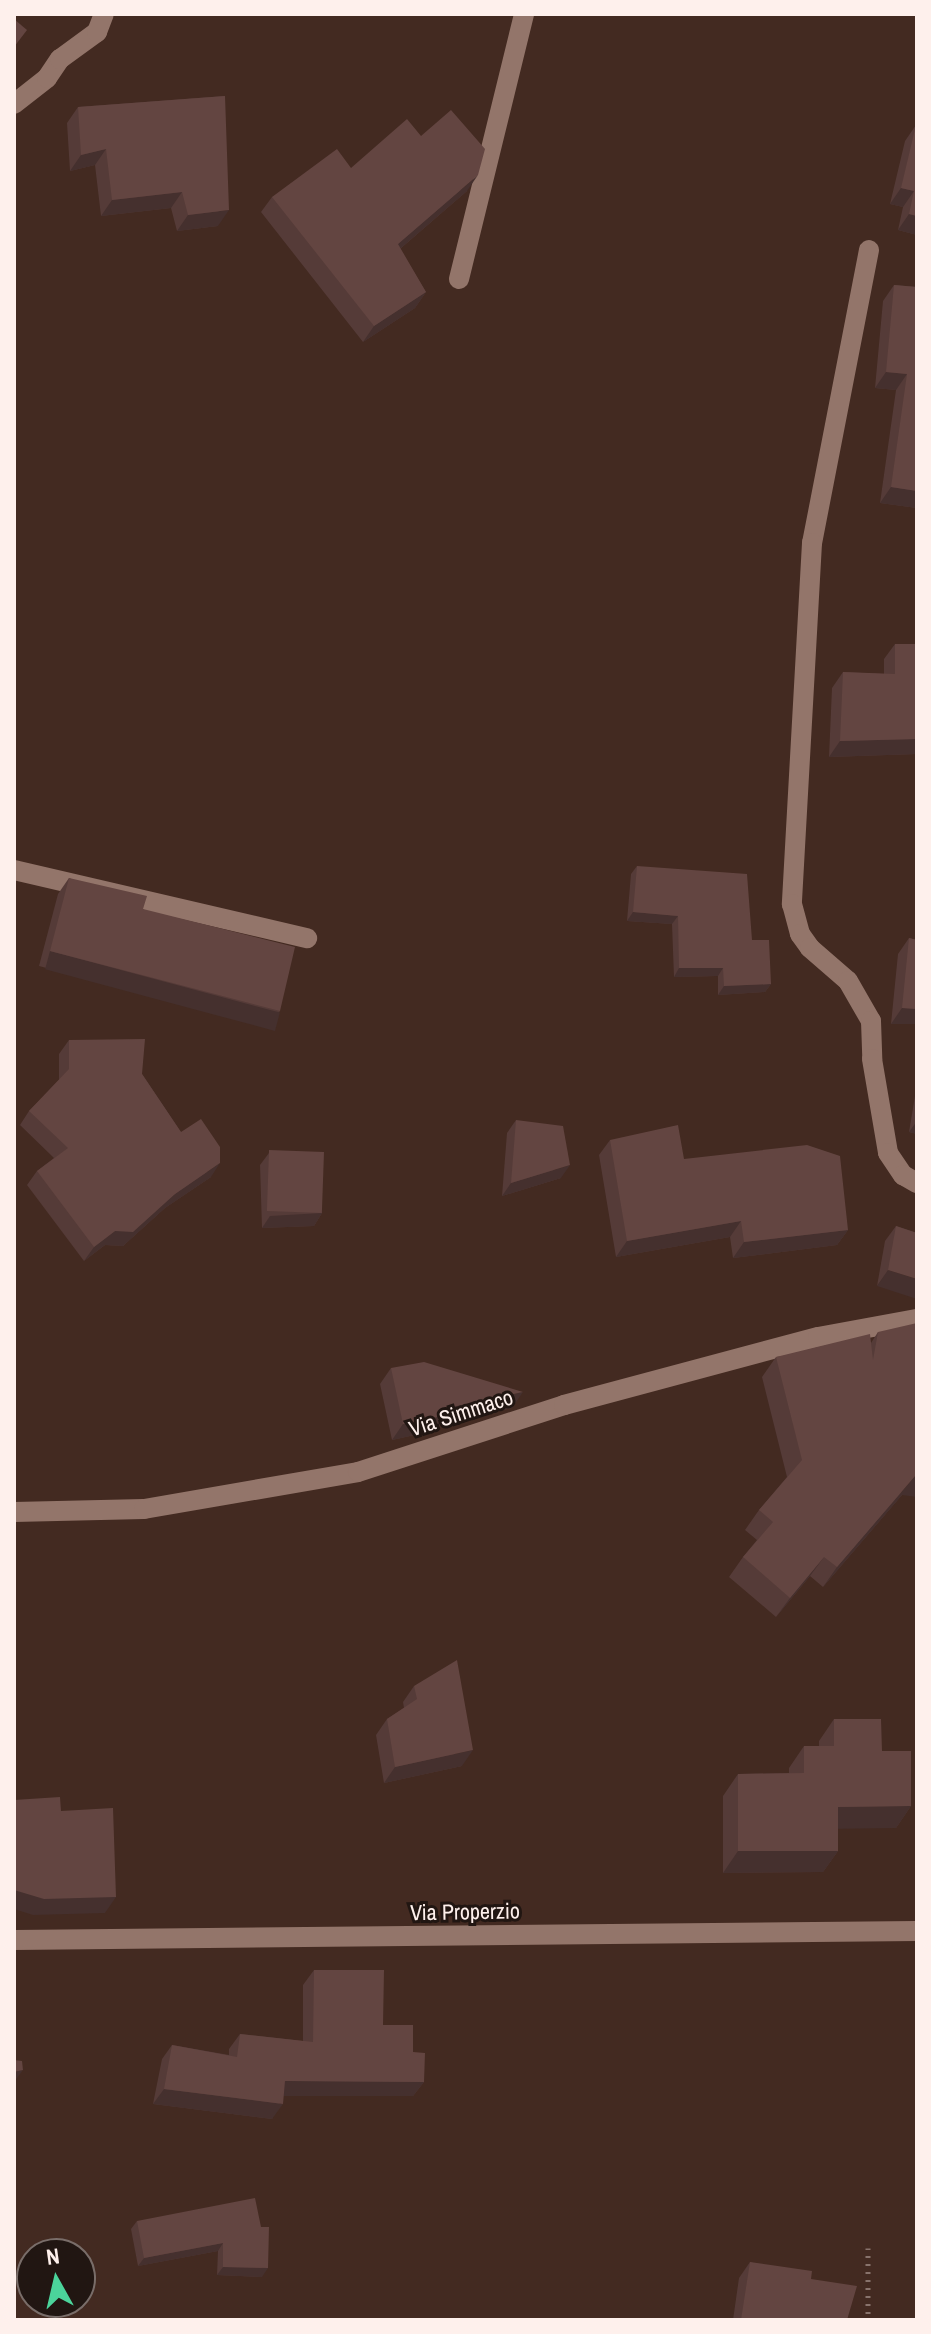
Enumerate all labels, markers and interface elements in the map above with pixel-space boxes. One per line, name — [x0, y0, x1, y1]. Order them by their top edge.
street label: Via Simmaco — [406, 1384, 516, 1442]
street label: Via Properzio — [410, 1898, 520, 1926]
north arrow — [16, 2238, 96, 2318]
text: N — [44, 2240, 61, 2272]

